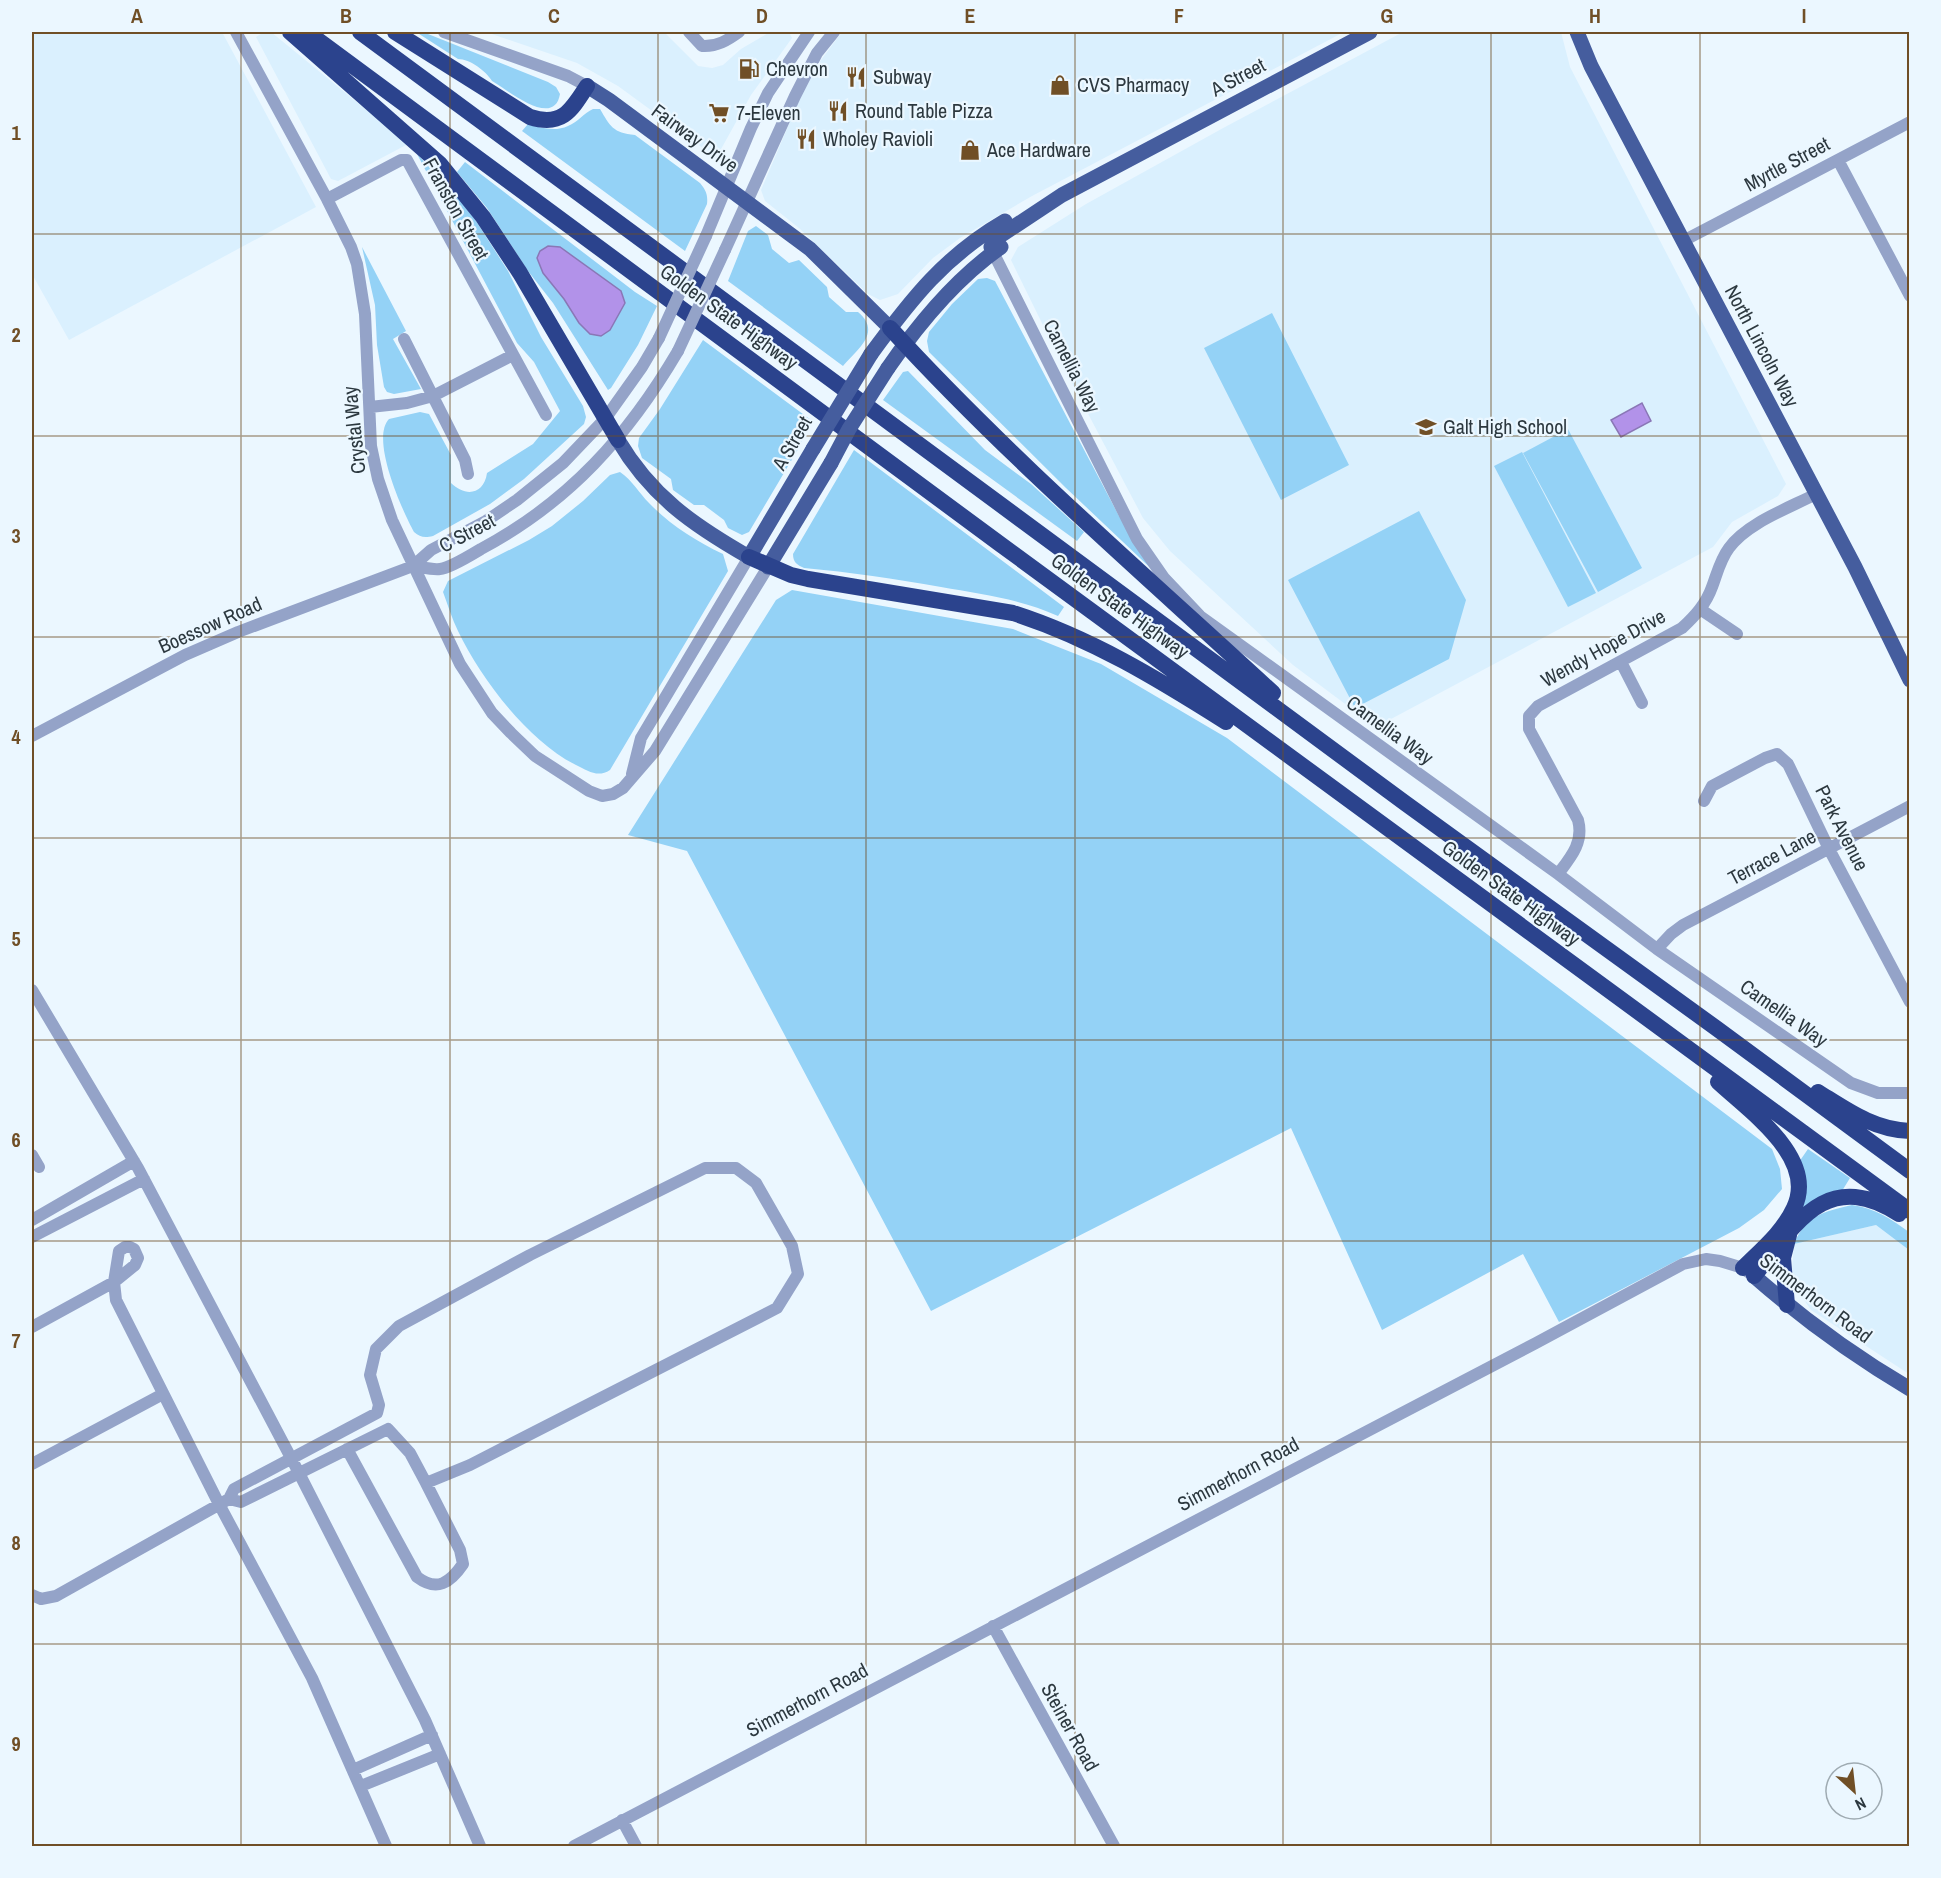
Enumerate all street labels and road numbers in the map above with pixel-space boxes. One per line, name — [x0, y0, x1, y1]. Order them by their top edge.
street label: A Street — [1205, 51, 1270, 103]
street label: Fairway Drive — [646, 97, 744, 178]
street label: Myrtle Street — [1739, 130, 1835, 197]
street label: Franston Street — [417, 153, 496, 265]
street label: Golden State Highway — [655, 257, 804, 376]
street label: North Lincoln Way — [1719, 280, 1806, 412]
street label: Camellia Way — [1037, 314, 1108, 418]
street label: Crystal Way — [335, 384, 372, 475]
street label: A Street — [765, 410, 818, 476]
street label: C Street — [434, 506, 500, 559]
street label: Golden State Highway — [1046, 546, 1195, 665]
street label: Boessow Road — [154, 590, 266, 659]
street label: Wendy Hope Drive — [1536, 602, 1670, 693]
street label: Camellia Way — [1341, 689, 1440, 771]
street label: Park Avenue — [1809, 780, 1876, 875]
street label: Terrace Lane — [1723, 822, 1820, 891]
street label: Golden State Highway — [1437, 833, 1586, 952]
street label: Camellia Way — [1735, 972, 1834, 1053]
street label: Simmerhorn Road — [1755, 1247, 1878, 1349]
street label: Simmerhorn Road — [1172, 1430, 1303, 1517]
street label: Simmerhorn Road — [741, 1656, 872, 1743]
street label: Steiner Road — [1035, 1678, 1106, 1776]

